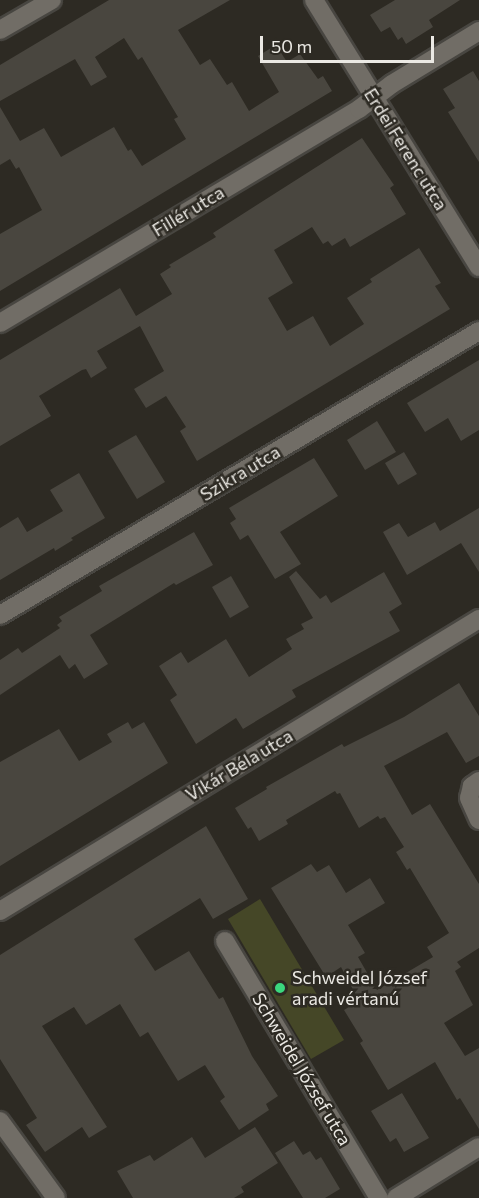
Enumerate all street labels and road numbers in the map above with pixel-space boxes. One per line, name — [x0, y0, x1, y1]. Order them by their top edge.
street label: Erdei Ferenc utca — [360, 84, 452, 214]
street label: Fillér utca — [148, 181, 228, 241]
street label: Szikra utca — [196, 441, 284, 505]
street label: Vikár Béla utca — [182, 725, 296, 805]
street label: Schweidel József utca — [248, 989, 356, 1149]

